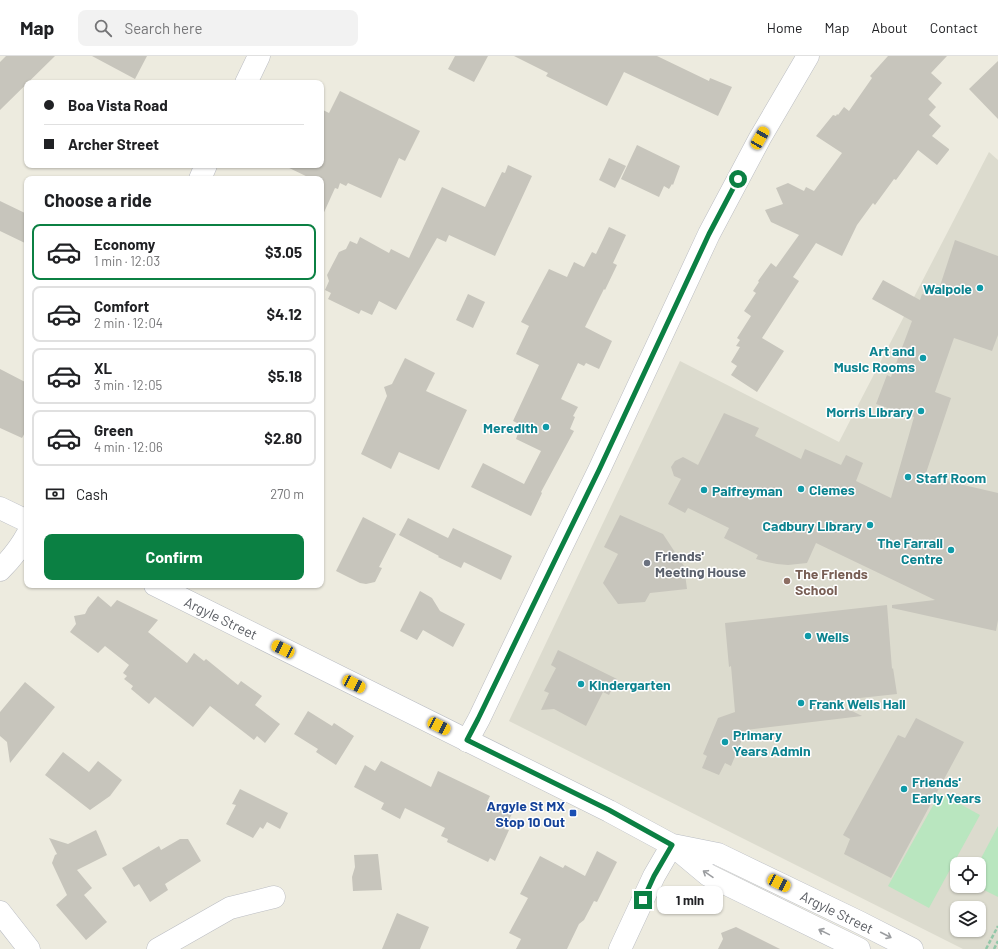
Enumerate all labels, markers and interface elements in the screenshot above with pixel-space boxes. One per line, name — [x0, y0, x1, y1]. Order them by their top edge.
search box — [78, 10, 358, 46]
text: Map — [20, 16, 54, 39]
icon: search — [92, 17, 114, 39]
text: Search here — [124, 19, 202, 37]
text: Home — [767, 19, 803, 36]
text: Map — [825, 19, 849, 36]
text: About — [871, 19, 908, 36]
text: Contact — [930, 19, 978, 36]
text: Boa Vista Road — [68, 96, 168, 114]
car — [749, 125, 771, 151]
text: Archer Street — [68, 135, 159, 153]
route start — [729, 170, 747, 188]
text: Choose a ride — [44, 189, 152, 211]
icon: car — [46, 234, 82, 270]
text: Economy — [94, 235, 155, 253]
text: $3.05 — [265, 243, 302, 261]
text: 1 min · 12:03 — [94, 253, 160, 269]
place label: Walpole — [923, 280, 972, 297]
marker: Walpole — [975, 283, 985, 293]
icon: car — [46, 296, 82, 332]
text: Comfort — [94, 297, 149, 315]
text: $4.12 — [267, 305, 302, 323]
text: 2 min · 12:04 — [94, 315, 163, 331]
place label: Art and Music Rooms — [834, 342, 915, 375]
marker: Art and Music Rooms — [918, 353, 928, 363]
icon: car — [46, 358, 82, 394]
text: XL — [94, 359, 112, 377]
text: $5.18 — [268, 367, 302, 385]
text: 3 min · 12:05 — [94, 377, 162, 393]
place label: Morris Library — [826, 403, 913, 420]
marker: Morris Library — [916, 406, 926, 416]
place label: Meredith — [483, 419, 538, 436]
icon: car — [46, 420, 82, 456]
text: Green — [94, 421, 133, 439]
marker: Meredith — [541, 422, 551, 432]
text: $2.80 — [264, 429, 302, 447]
text: 4 min · 12:06 — [94, 439, 163, 455]
place label: Staff Room — [916, 469, 987, 486]
marker: Staff Room — [903, 472, 913, 482]
place label: Clemes — [809, 481, 855, 498]
place label: Palfreyman — [712, 482, 783, 499]
icon: cash — [44, 483, 66, 505]
marker: Clemes — [796, 484, 806, 494]
text: Cash — [76, 485, 108, 503]
marker: Palfreyman — [699, 485, 709, 495]
text: 270 m — [270, 486, 304, 502]
place label: Cadbury Library — [763, 517, 862, 534]
marker: Cadbury Library — [865, 520, 875, 530]
button: Confirm — [44, 534, 304, 580]
place label: The Farrall Centre — [877, 534, 943, 567]
marker: The Farrall Centre — [946, 545, 956, 555]
place label: Friends' Meeting House — [655, 547, 747, 580]
marker: Friends' Meeting House — [642, 558, 652, 568]
place label: The Friends School — [795, 565, 868, 598]
marker: The Friends School — [782, 576, 792, 586]
street label: Argyle Street — [182, 593, 260, 643]
place label: Wells — [816, 628, 849, 645]
marker: Wells — [803, 631, 813, 641]
car — [270, 638, 296, 660]
car — [341, 673, 367, 695]
place label: Kindergarten — [589, 676, 671, 693]
marker: Kindergarten — [576, 679, 586, 689]
place label: Frank Wells Hall — [809, 695, 906, 712]
marker: Frank Wells Hall — [796, 698, 806, 708]
car — [426, 715, 452, 737]
place label: Primary Years Admin — [733, 726, 811, 759]
marker: Primary Years Admin — [720, 737, 730, 747]
place label: Friends' Early Years — [912, 773, 981, 806]
marker: Friends' Early Years — [899, 784, 909, 794]
place label: Argyle St MX Stop 10 Out — [487, 797, 565, 830]
marker: Argyle St MX Stop 10 Out — [568, 808, 578, 818]
map controls — [950, 857, 986, 937]
button: locate — [950, 857, 986, 893]
one-way arrow — [702, 870, 713, 878]
car — [766, 872, 792, 894]
callout: 1 min — [657, 886, 723, 914]
street label: Argyle Street — [798, 887, 876, 937]
route end — [634, 891, 652, 909]
text: 1 min — [676, 892, 704, 908]
button: layers — [950, 901, 986, 937]
one-way arrow — [818, 928, 830, 935]
one-way arrow — [879, 932, 891, 940]

